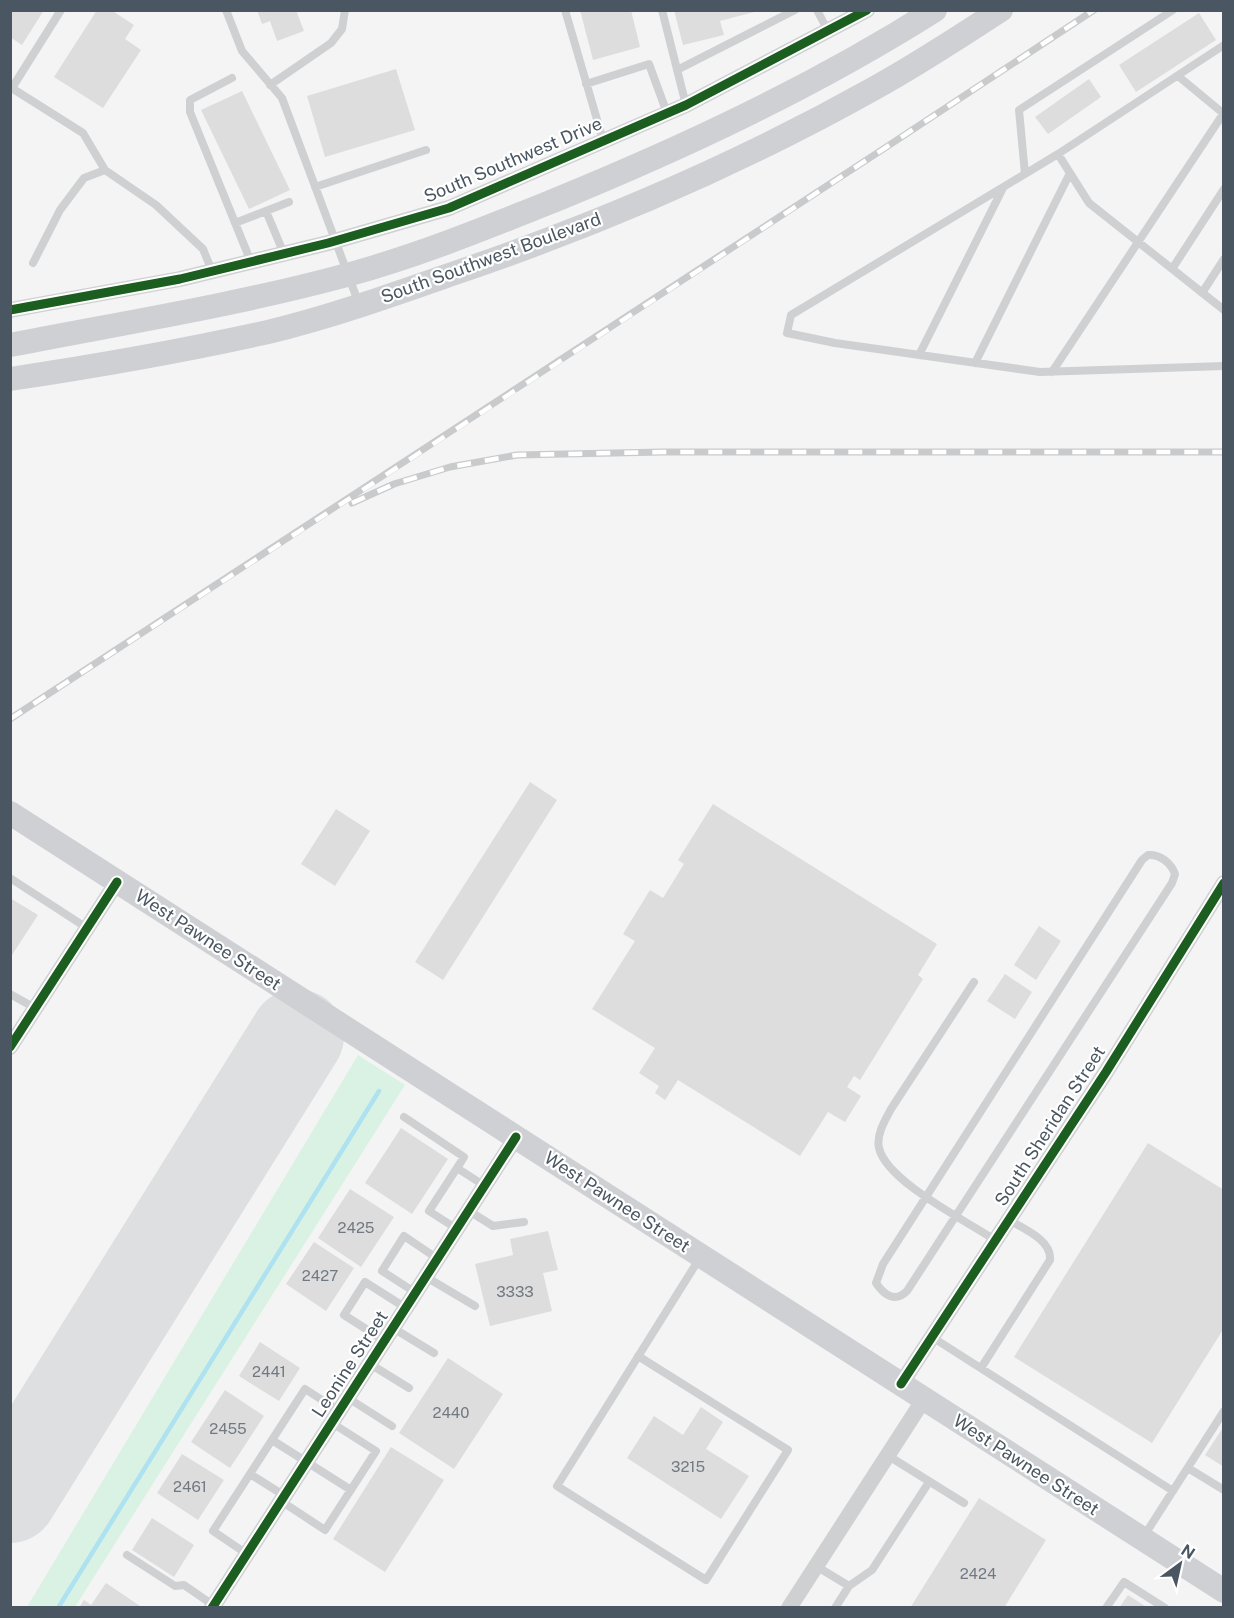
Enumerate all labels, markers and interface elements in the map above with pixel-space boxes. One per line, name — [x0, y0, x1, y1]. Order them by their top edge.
street label: South Southwest Drive — [421, 112, 605, 207]
street label: South Southwest Boulevard — [378, 208, 604, 307]
street label: West Pawnee Street — [132, 885, 285, 995]
street label: South Sheridan Street — [990, 1042, 1109, 1210]
street label: West Pawnee Street — [541, 1147, 694, 1257]
house number: 2425 — [338, 1219, 374, 1236]
house number: 2427 — [302, 1267, 338, 1284]
house number: 3333 — [496, 1283, 534, 1300]
street label: Leonine Street — [307, 1307, 392, 1421]
house number: 2441 — [252, 1363, 286, 1380]
house number: 2440 — [433, 1404, 469, 1421]
street label: West Pawnee Street — [950, 1410, 1103, 1520]
house number: 2455 — [209, 1420, 247, 1437]
house number: 3215 — [671, 1458, 705, 1475]
house number: 2461 — [173, 1478, 207, 1495]
north arrow — [1150, 1534, 1210, 1594]
text: N — [1177, 1540, 1198, 1563]
house number: 2424 — [960, 1565, 996, 1582]

